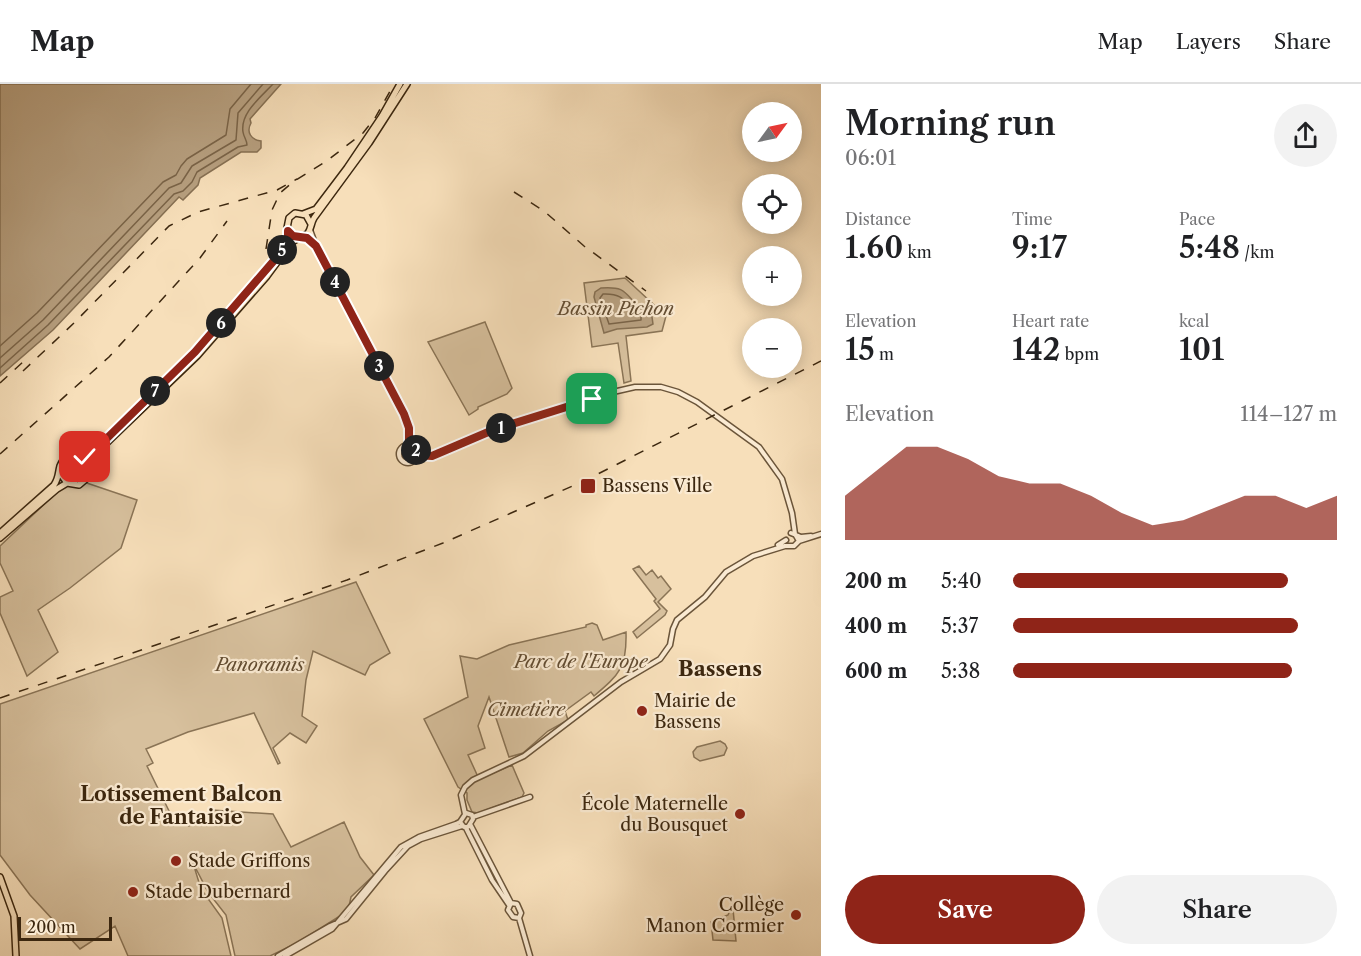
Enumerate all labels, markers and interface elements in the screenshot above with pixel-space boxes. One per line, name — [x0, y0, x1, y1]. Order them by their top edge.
text: Map — [30, 24, 94, 58]
text: Map — [1098, 29, 1143, 54]
text: Layers — [1176, 29, 1241, 54]
text: Share — [1274, 29, 1331, 54]
north arrow — [742, 102, 802, 162]
map controls — [742, 102, 802, 378]
text: Morning run — [845, 103, 1056, 144]
button: share — [1274, 104, 1337, 167]
text: 06:01 — [845, 146, 896, 170]
button: locate — [742, 174, 802, 234]
text: Distance — [845, 209, 911, 229]
text: Time — [1012, 209, 1052, 229]
text: Pace — [1179, 209, 1215, 229]
text: 1.60 — [845, 229, 903, 266]
text: 9:17 — [1012, 229, 1067, 266]
text: 5:48 — [1179, 229, 1240, 266]
pin: 5 — [267, 235, 297, 265]
text: 5 — [278, 240, 286, 260]
text: km — [903, 242, 932, 262]
text: /km — [1240, 242, 1274, 262]
button: + — [742, 246, 802, 306]
pin: 4 — [320, 267, 350, 297]
text: 4 — [330, 272, 340, 292]
park label: Bassin Pichon — [556, 298, 674, 320]
pin: 6 — [206, 308, 236, 338]
text: Elevation — [845, 311, 916, 331]
text: Heart rate — [1012, 311, 1089, 331]
text: kcal — [1179, 311, 1209, 331]
text: 6 — [216, 313, 226, 333]
button: − — [742, 318, 802, 378]
text: 15 — [845, 331, 875, 368]
text: 142 — [1012, 331, 1060, 368]
text: 101 — [1179, 331, 1224, 368]
text: m — [875, 344, 894, 364]
text: bpm — [1060, 344, 1099, 364]
pin: 3 — [364, 351, 394, 381]
text: 3 — [374, 356, 384, 376]
pin — [566, 373, 617, 424]
pin: 7 — [140, 376, 170, 406]
text: 7 — [151, 381, 159, 401]
icon: arrive — [575, 382, 608, 415]
text: Elevation — [845, 402, 934, 426]
text: 114–127 m — [1240, 402, 1337, 426]
pin: 1 — [486, 413, 516, 443]
text: 1 — [497, 418, 505, 438]
pin — [59, 431, 110, 482]
pin: 2 — [401, 435, 431, 465]
icon: check — [68, 440, 101, 473]
text: 2 — [411, 440, 421, 460]
place label: Bassens Ville — [602, 475, 712, 497]
marker: Bassens Ville — [579, 477, 597, 495]
text: 200 m — [845, 569, 907, 593]
text: 5:40 — [941, 569, 982, 593]
text: 400 m — [845, 614, 907, 638]
text: 5:37 — [941, 614, 978, 638]
park label: Parc de l'Europe — [512, 651, 649, 673]
park label: Panoramis — [214, 654, 305, 676]
district label: Bassens — [678, 656, 762, 681]
text: 600 m — [845, 659, 907, 683]
text: 5:38 — [941, 659, 980, 683]
place label: Mairie de Bassens — [654, 690, 736, 733]
park label: Cimetière — [487, 699, 566, 721]
marker: Mairie de Bassens — [635, 704, 649, 718]
district label: Lotissement Balcon de Fantaisie — [80, 782, 282, 829]
place label: École Maternelle du Bousquet — [581, 792, 729, 836]
marker: École Maternelle du Bousquet — [733, 807, 747, 821]
place label: Stade Griffons — [188, 850, 310, 872]
marker: Stade Griffons — [169, 854, 183, 868]
button: Save — [845, 875, 1085, 944]
button: Share — [1097, 875, 1337, 944]
place label: Stade Dubernard — [145, 881, 291, 903]
marker: Stade Dubernard — [126, 885, 140, 899]
place label: Collège Manon Cormier — [646, 894, 784, 937]
marker: Collège Manon Cormier — [789, 908, 803, 922]
scale bar — [18, 914, 112, 942]
text: 200 m — [27, 917, 76, 937]

